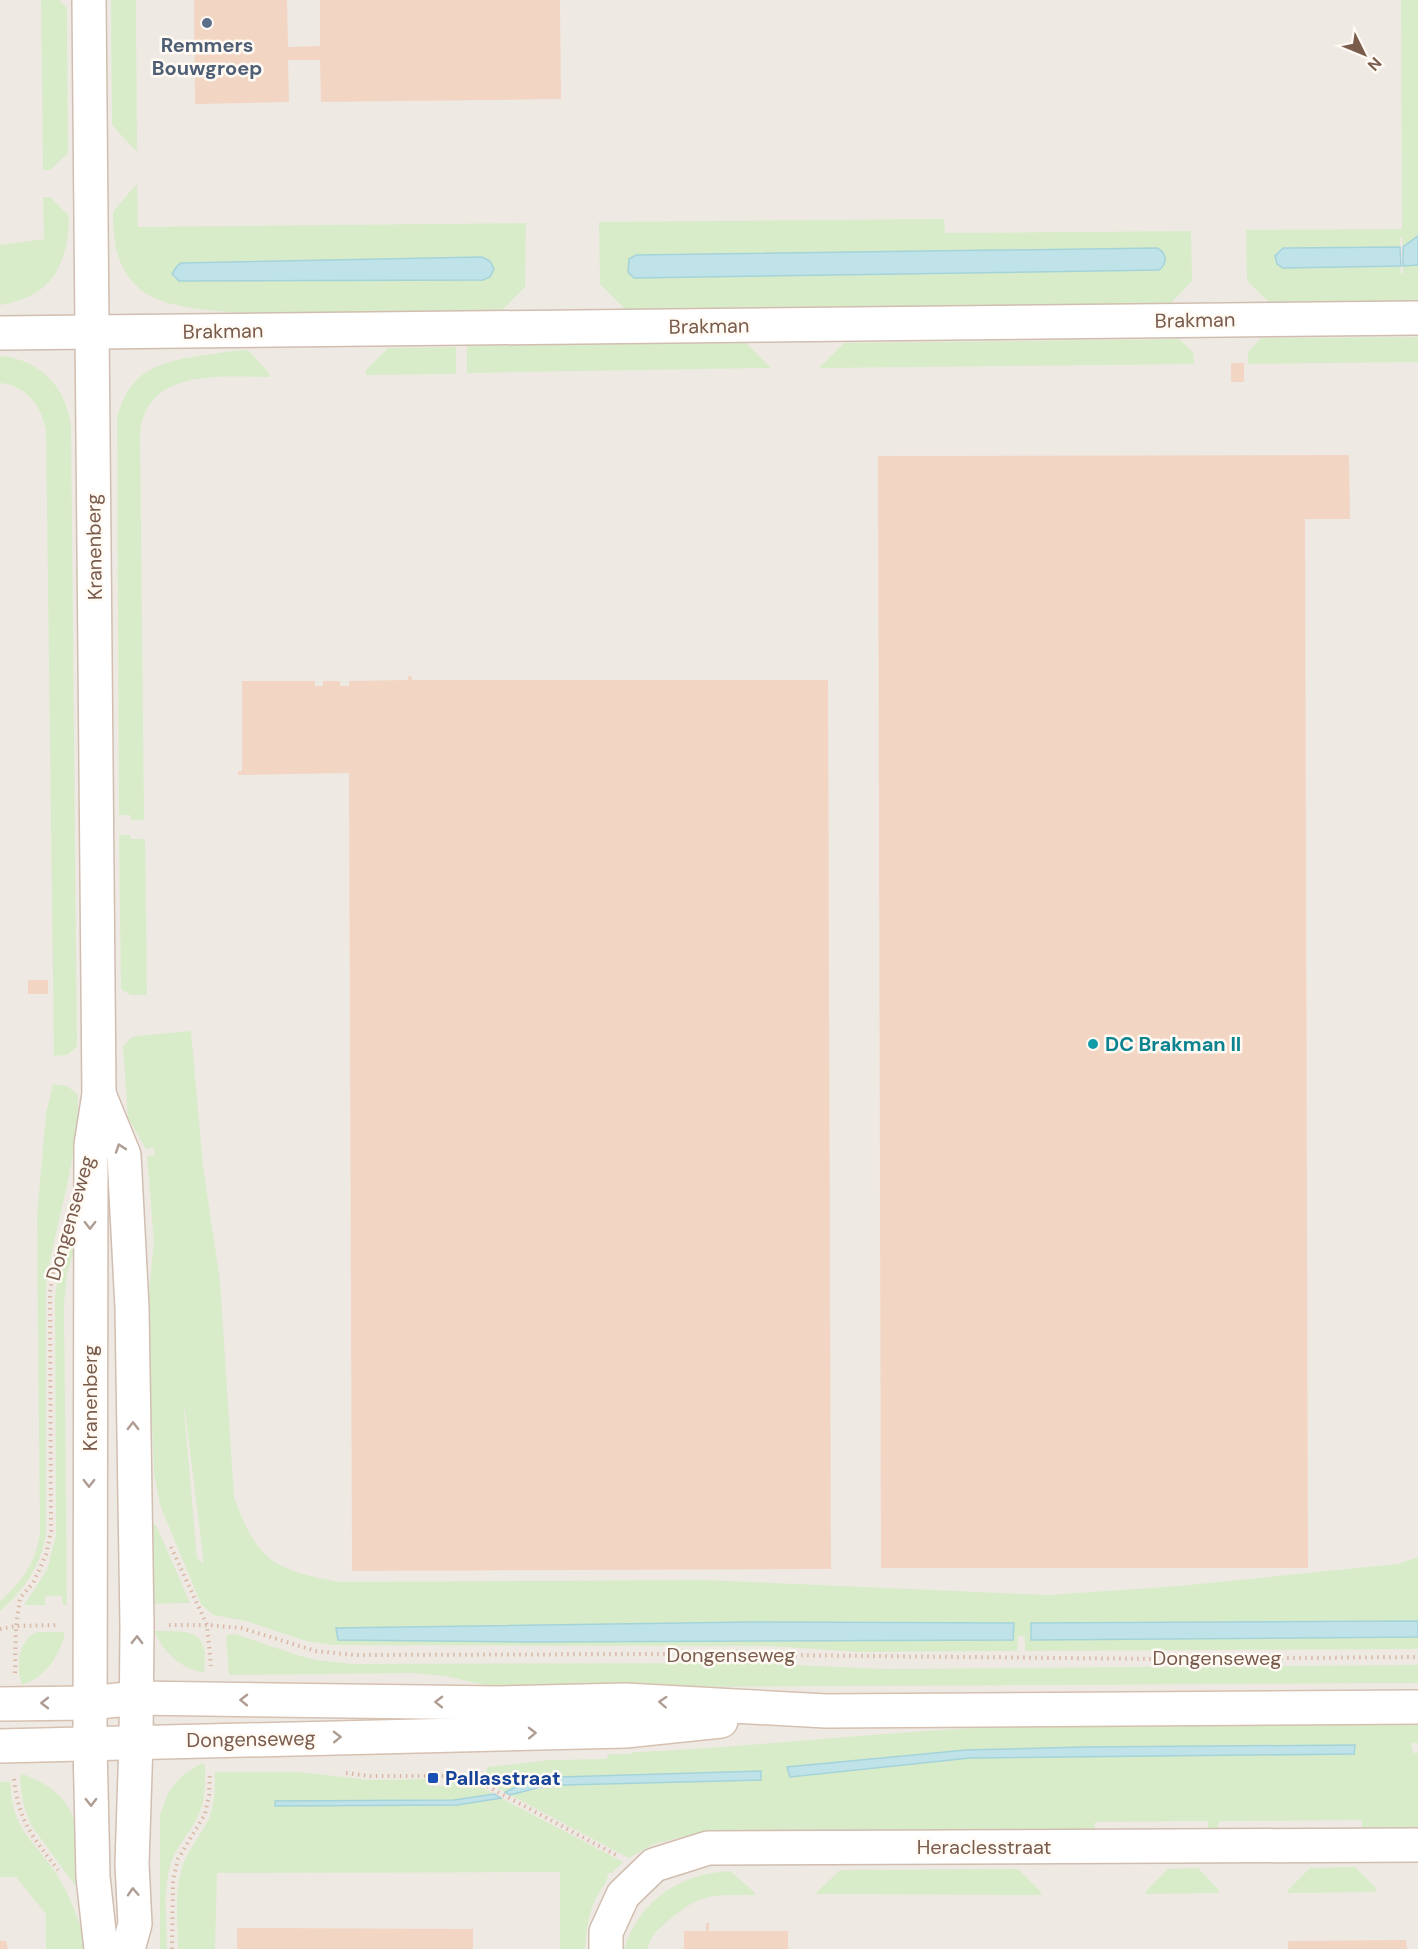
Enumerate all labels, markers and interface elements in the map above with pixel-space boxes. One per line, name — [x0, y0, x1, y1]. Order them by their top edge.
marker: Remmers Bouwgroep — [200, 16, 214, 30]
north arrow — [1334, 24, 1394, 84]
place label: Remmers Bouwgroep — [152, 32, 262, 81]
text: N — [1363, 52, 1386, 75]
street label: Brakman — [1154, 306, 1236, 334]
street label: Brakman — [668, 312, 750, 340]
street label: Brakman — [182, 317, 264, 345]
street label: Kranenberg — [80, 494, 108, 600]
place label: DC Brakman II — [1105, 1031, 1241, 1057]
marker: DC Brakman II — [1086, 1037, 1100, 1051]
one-way arrow — [115, 1143, 128, 1154]
street label: Dongenseweg — [40, 1152, 100, 1284]
one-way arrow — [84, 1220, 96, 1229]
street label: Kranenberg — [77, 1345, 103, 1451]
one-way arrow — [126, 1421, 139, 1430]
one-way arrow — [83, 1478, 96, 1487]
one-way arrow — [131, 1635, 143, 1644]
street label: Dongenseweg — [666, 1642, 796, 1668]
street label: Dongenseweg — [1152, 1645, 1282, 1671]
one-way arrow — [239, 1694, 248, 1706]
one-way arrow — [434, 1696, 443, 1708]
one-way arrow — [658, 1696, 667, 1709]
one-way arrow — [40, 1697, 49, 1709]
street label: Dongenseweg — [186, 1725, 316, 1753]
one-way arrow — [528, 1727, 537, 1739]
one-way arrow — [333, 1731, 342, 1744]
place label: Pallasstraat — [445, 1765, 561, 1791]
marker: Pallasstraat — [426, 1771, 440, 1785]
one-way arrow — [85, 1798, 97, 1807]
street label: Heraclesstraat — [917, 1834, 1052, 1860]
one-way arrow — [127, 1887, 140, 1896]

